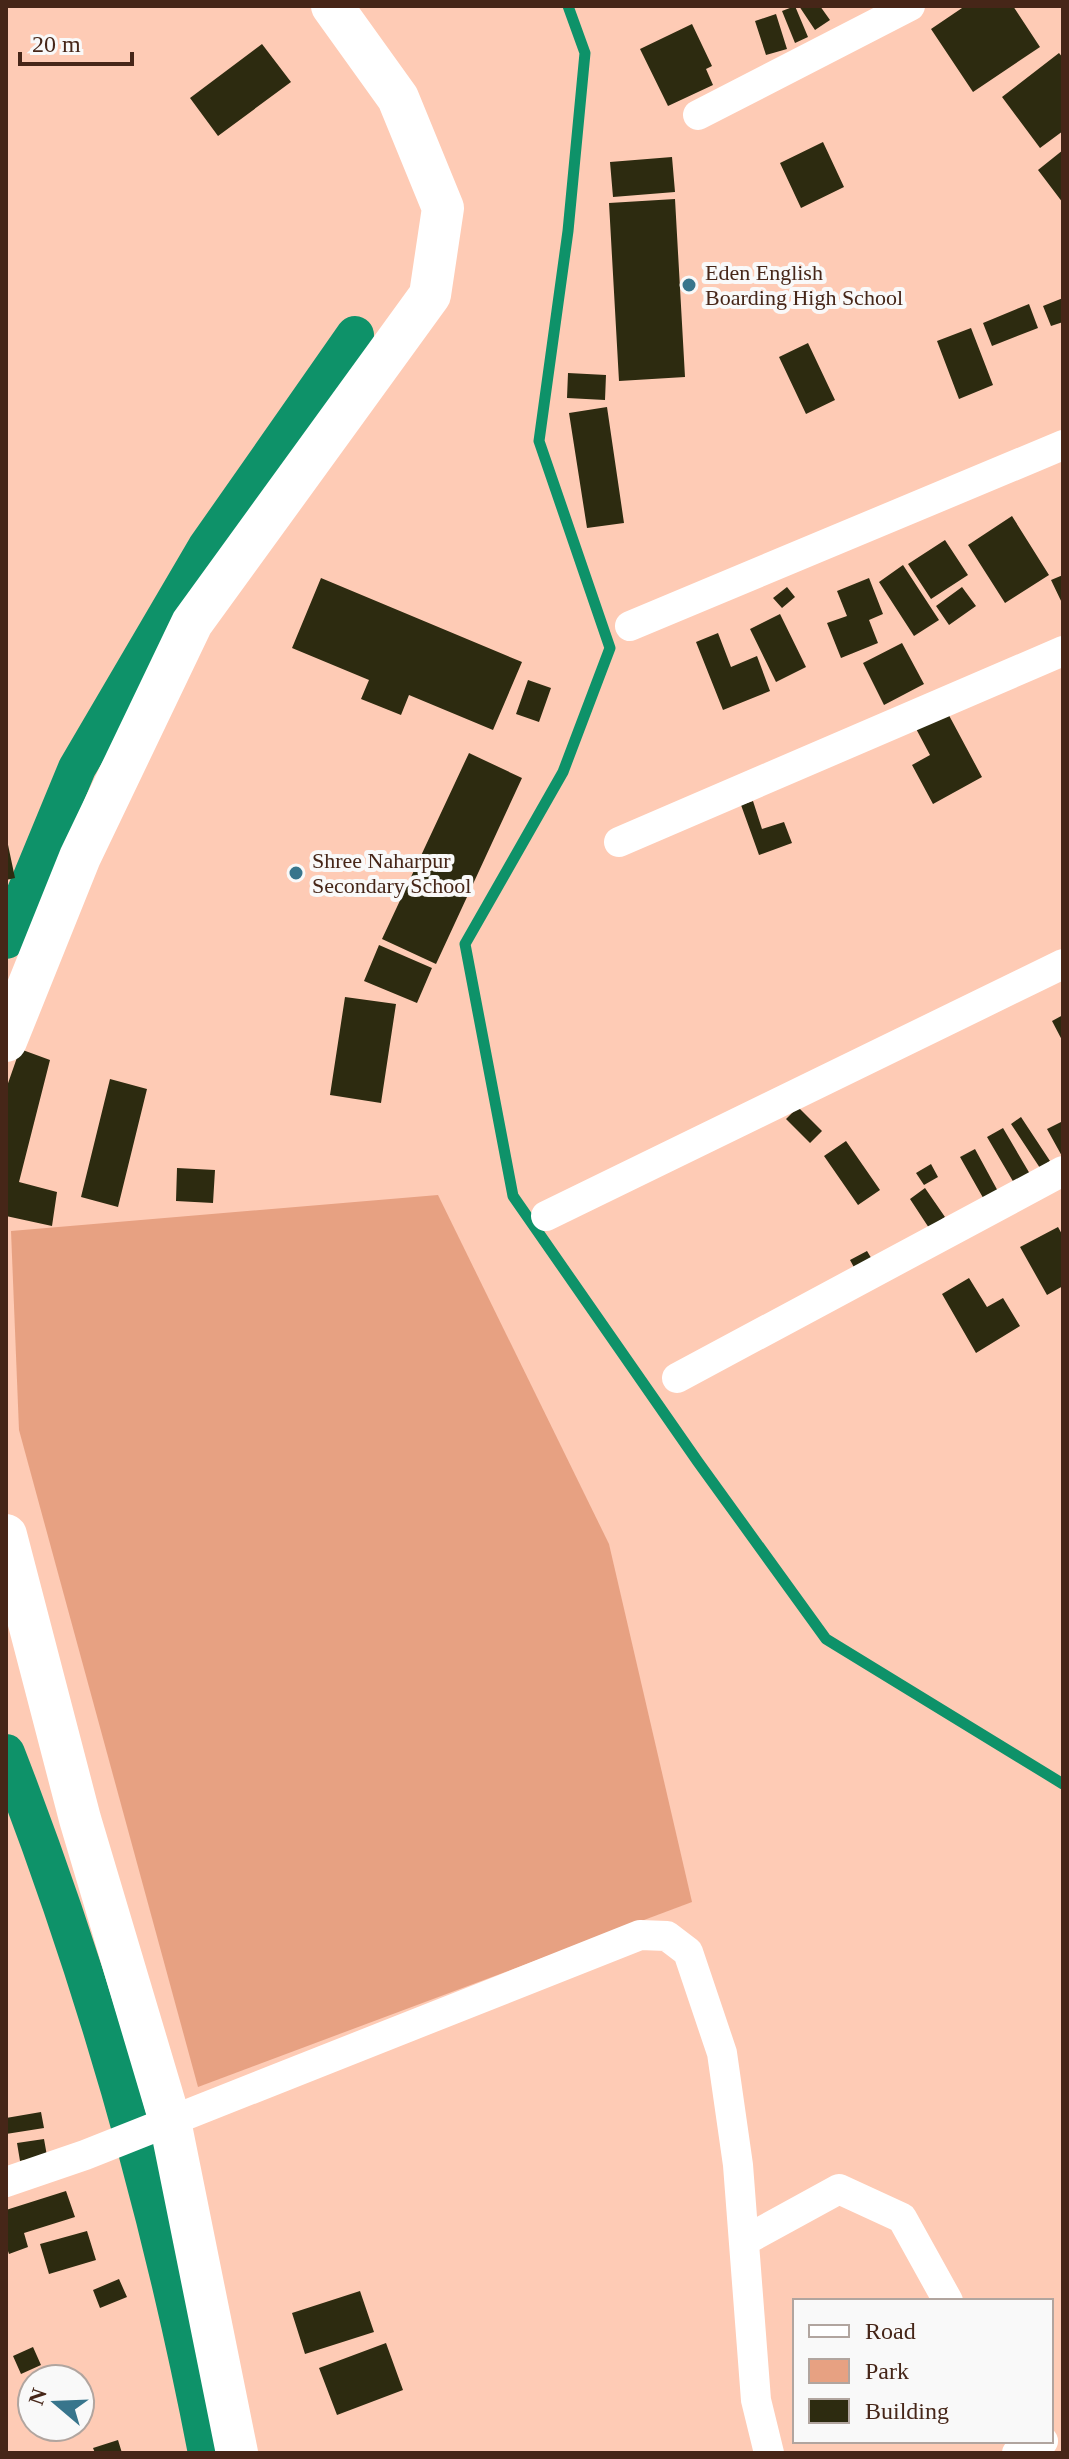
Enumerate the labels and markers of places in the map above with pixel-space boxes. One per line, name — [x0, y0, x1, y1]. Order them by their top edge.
place label: Eden English Boarding High School — [705, 260, 903, 310]
marker: Eden English Boarding High School — [680, 276, 698, 294]
place label: Shree Naharpur Secondary School — [312, 848, 471, 898]
marker: Shree Naharpur Secondary School — [287, 864, 305, 882]

